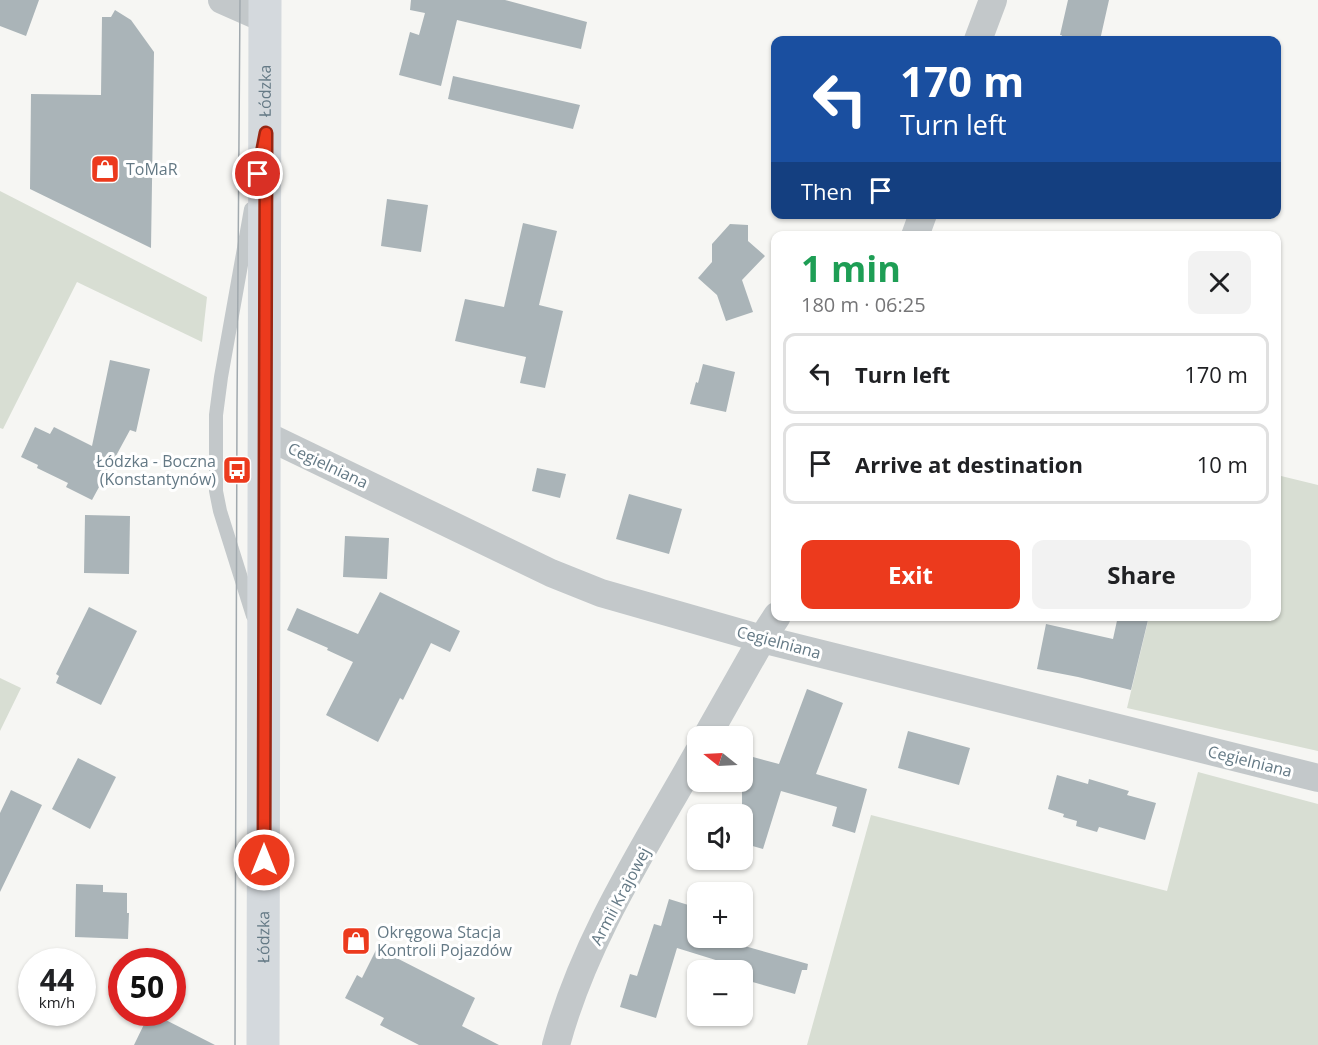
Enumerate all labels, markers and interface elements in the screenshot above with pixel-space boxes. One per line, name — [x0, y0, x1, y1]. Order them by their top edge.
text: 170 m — [900, 52, 1024, 109]
icon: left — [801, 60, 879, 138]
street label: Łódzka — [254, 65, 276, 117]
text: Turn left — [900, 106, 1007, 143]
pin — [232, 148, 283, 199]
shop icon: ToMaR — [89, 153, 121, 185]
icon: arrive — [241, 157, 274, 190]
place label: ToMaR — [126, 158, 178, 180]
icon: arrive — [864, 174, 897, 207]
text: Then — [801, 176, 852, 206]
text: 1 min — [801, 244, 901, 293]
button: close — [1188, 251, 1251, 314]
text: 180 m · 06:25 — [801, 291, 926, 318]
icon: left — [804, 357, 837, 390]
text: Turn left — [855, 359, 950, 389]
text: 170 m — [1184, 359, 1248, 389]
street label: Cegielniana — [284, 437, 372, 493]
icon: arrive — [804, 447, 837, 480]
text: Arrive at destination — [855, 449, 1083, 479]
text: 10 m — [1197, 449, 1248, 479]
place label: Łódzka - Boczna (Konstantynów) — [96, 450, 216, 490]
bus stop icon: Łódzka - Boczna (Konstantynów) — [221, 454, 253, 486]
button: Exit — [801, 540, 1020, 609]
button: Share — [1032, 540, 1251, 609]
street label: Cegielniana — [734, 620, 824, 664]
north arrow — [687, 726, 753, 792]
map controls — [687, 726, 753, 1026]
street label: Cegielniana — [1205, 740, 1295, 782]
button: sound — [687, 804, 753, 870]
position arrow — [232, 828, 296, 892]
street label: Armii Krajowej — [585, 843, 655, 949]
button: + — [687, 882, 753, 948]
street label: Łódzka — [252, 911, 274, 963]
place label: Okręgowa Stacja Kontroli Pojazdów — [377, 921, 512, 961]
shop icon: Okręgowa Stacja Kontroli Pojazdów — [340, 925, 372, 957]
speed limit sign: 50 — [108, 948, 186, 1026]
text: 44 — [40, 959, 74, 1000]
button: − — [687, 960, 753, 1026]
text: km/h — [39, 992, 75, 1012]

